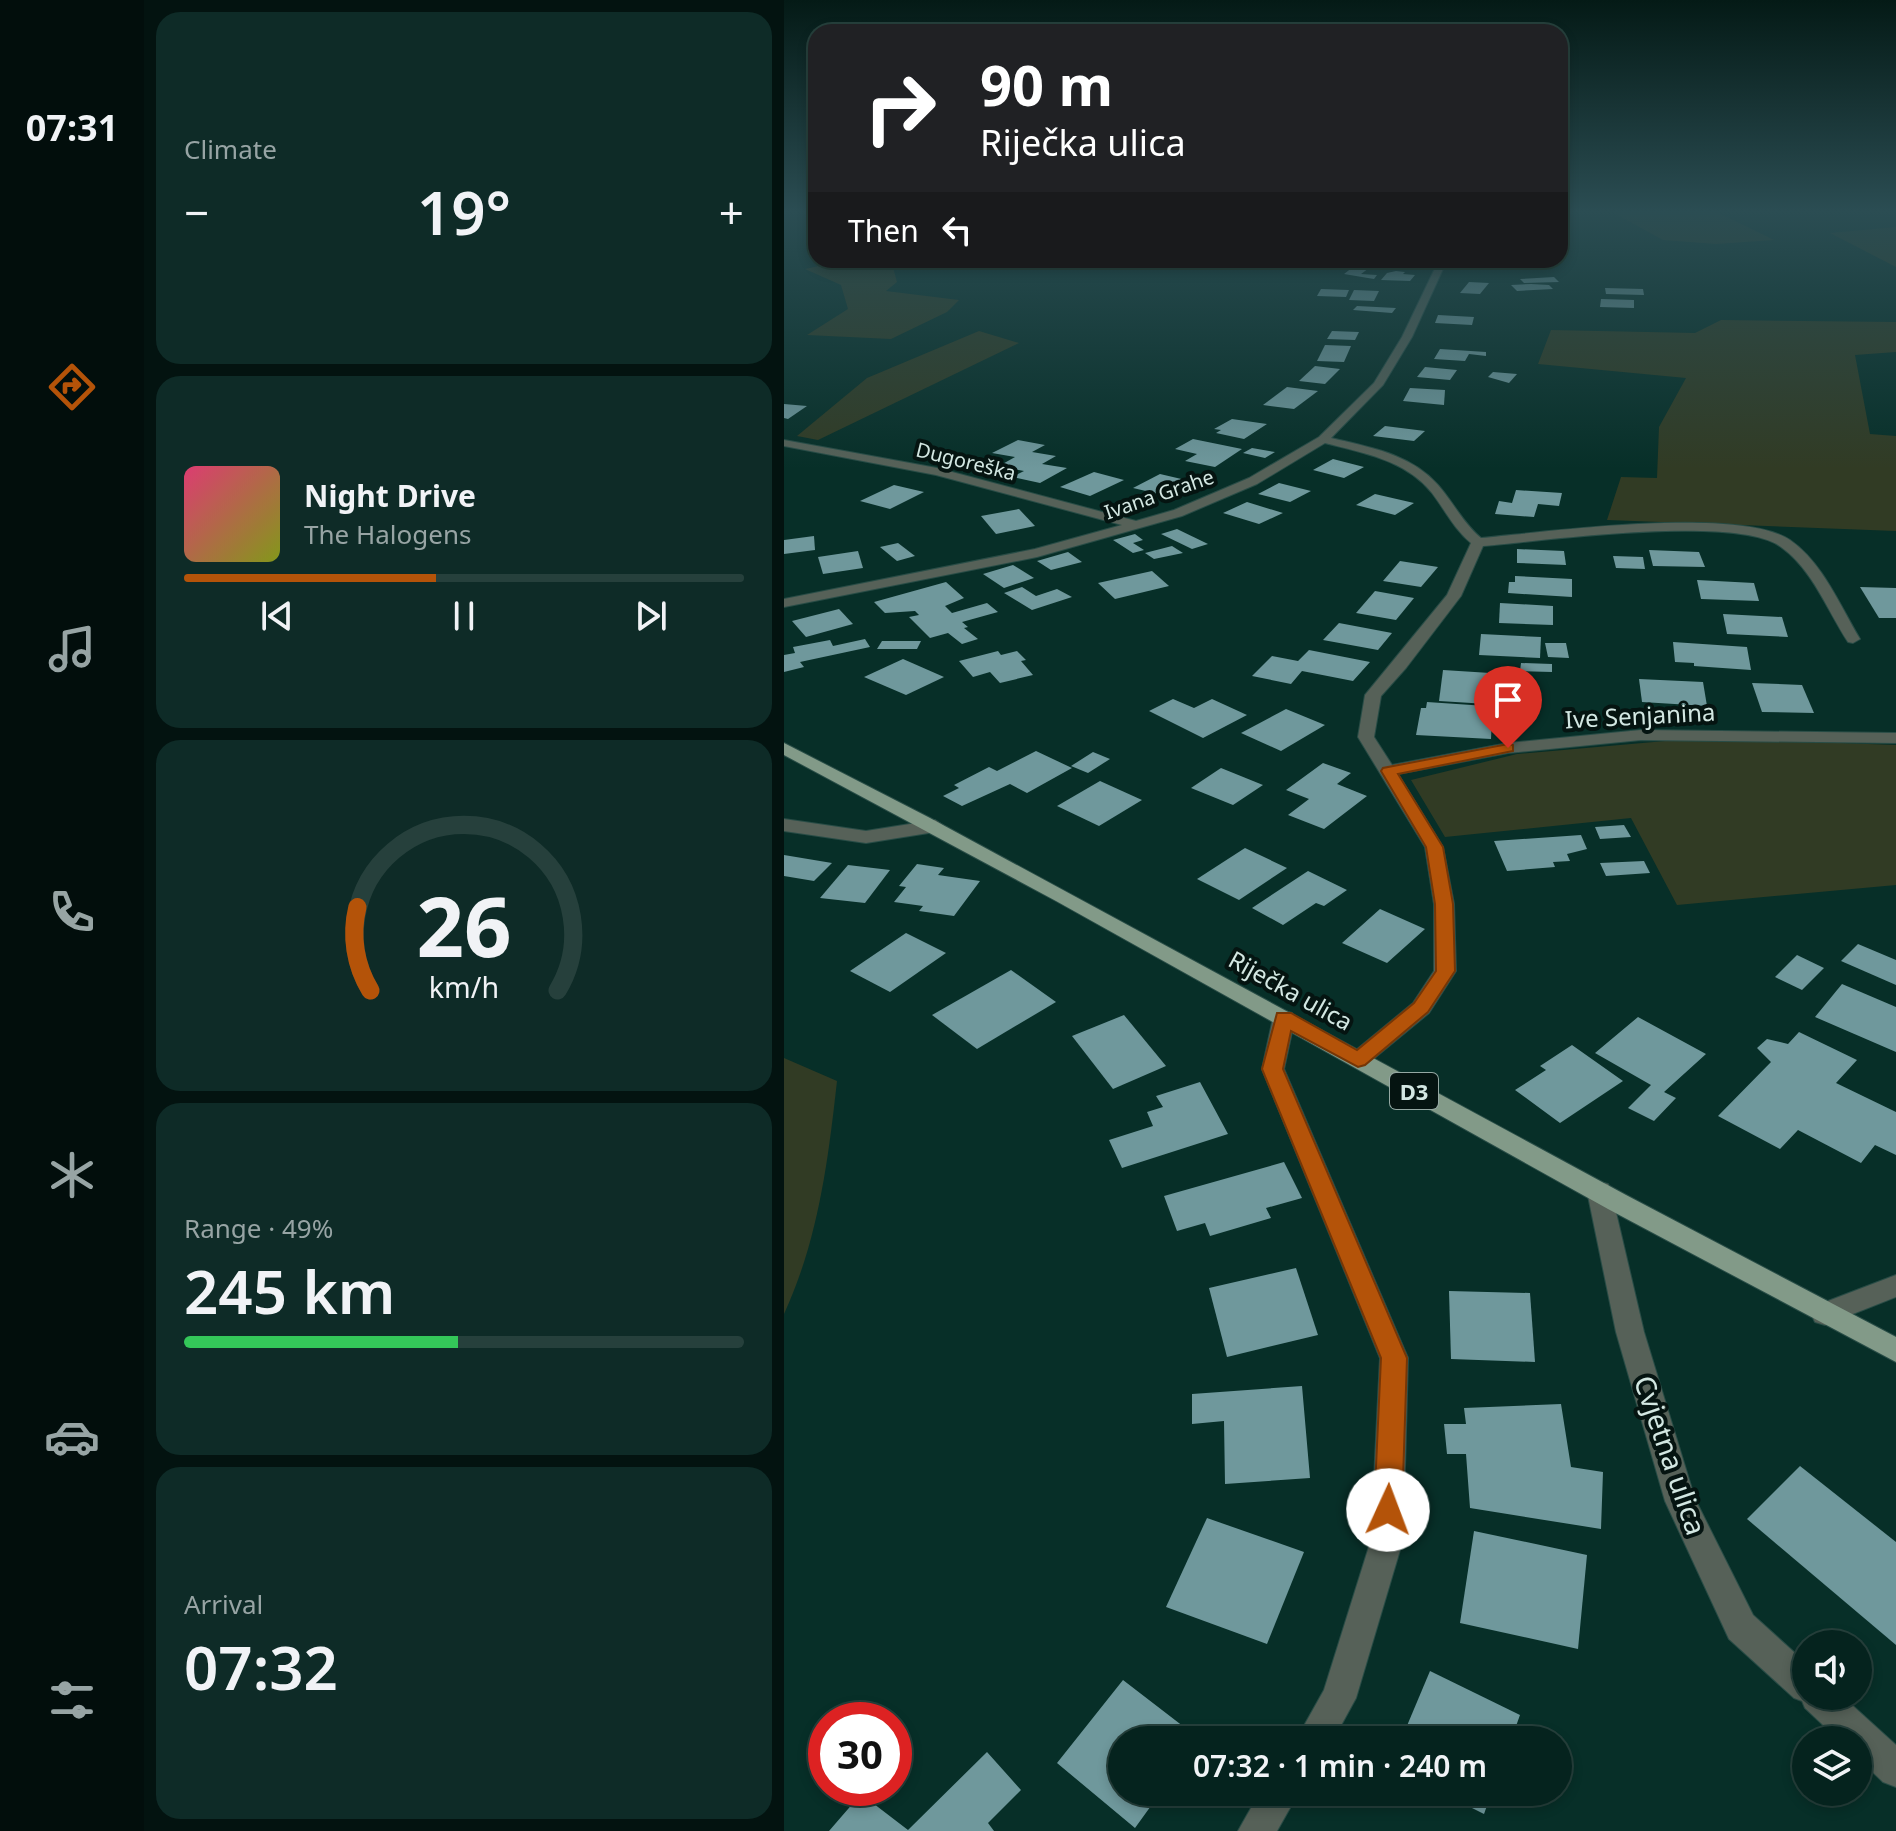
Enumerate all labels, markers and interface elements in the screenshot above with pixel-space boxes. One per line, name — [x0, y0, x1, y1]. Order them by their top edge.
text: 90 m — [980, 46, 1113, 122]
icon: right — [848, 56, 952, 160]
text: 07:31 — [26, 103, 118, 152]
text: Riječka ulica — [980, 118, 1186, 167]
text: Climate — [184, 131, 277, 167]
text: 19° — [417, 171, 511, 253]
text: − — [184, 182, 209, 242]
text: + — [719, 182, 744, 242]
icon: left — [935, 208, 979, 252]
text: Then — [848, 210, 919, 251]
icon: directions — [44, 359, 100, 415]
street label: Dugoreška — [913, 436, 1019, 486]
street label: Ivana Grahe — [1101, 463, 1217, 525]
text: Night Drive — [304, 475, 476, 516]
text: The Halogens — [304, 516, 471, 552]
icon: previous — [255, 594, 299, 638]
icon: pause — [442, 594, 486, 638]
icon: next — [629, 594, 673, 638]
icon: music — [44, 621, 100, 677]
pin — [1474, 666, 1542, 748]
icon: arrive — [1486, 678, 1530, 722]
street label: Ive Senjanina — [1564, 695, 1716, 735]
text: 26 — [416, 868, 512, 981]
icon: phone — [44, 884, 100, 940]
street label: Riječka ulica — [1223, 942, 1359, 1038]
text: km/h — [429, 968, 499, 1007]
road number: D3 — [1390, 1073, 1438, 1109]
icon: climate — [44, 1147, 100, 1203]
text: Range · 49% — [184, 1210, 333, 1246]
text: 245 km — [184, 1250, 395, 1332]
street label: Cvjetna ulica — [1626, 1370, 1716, 1540]
icon: car — [44, 1409, 100, 1465]
position arrow — [1346, 1468, 1430, 1552]
text: Arrival — [184, 1586, 263, 1622]
text: 07:32 — [184, 1626, 338, 1708]
map controls — [1792, 1630, 1872, 1806]
button: sound — [1792, 1630, 1872, 1710]
icon: filters — [44, 1672, 100, 1728]
speed limit sign: 30 — [808, 1702, 912, 1806]
button: layers — [1792, 1726, 1872, 1806]
text: 07:32 · 1 min · 240 m — [1193, 1745, 1487, 1786]

